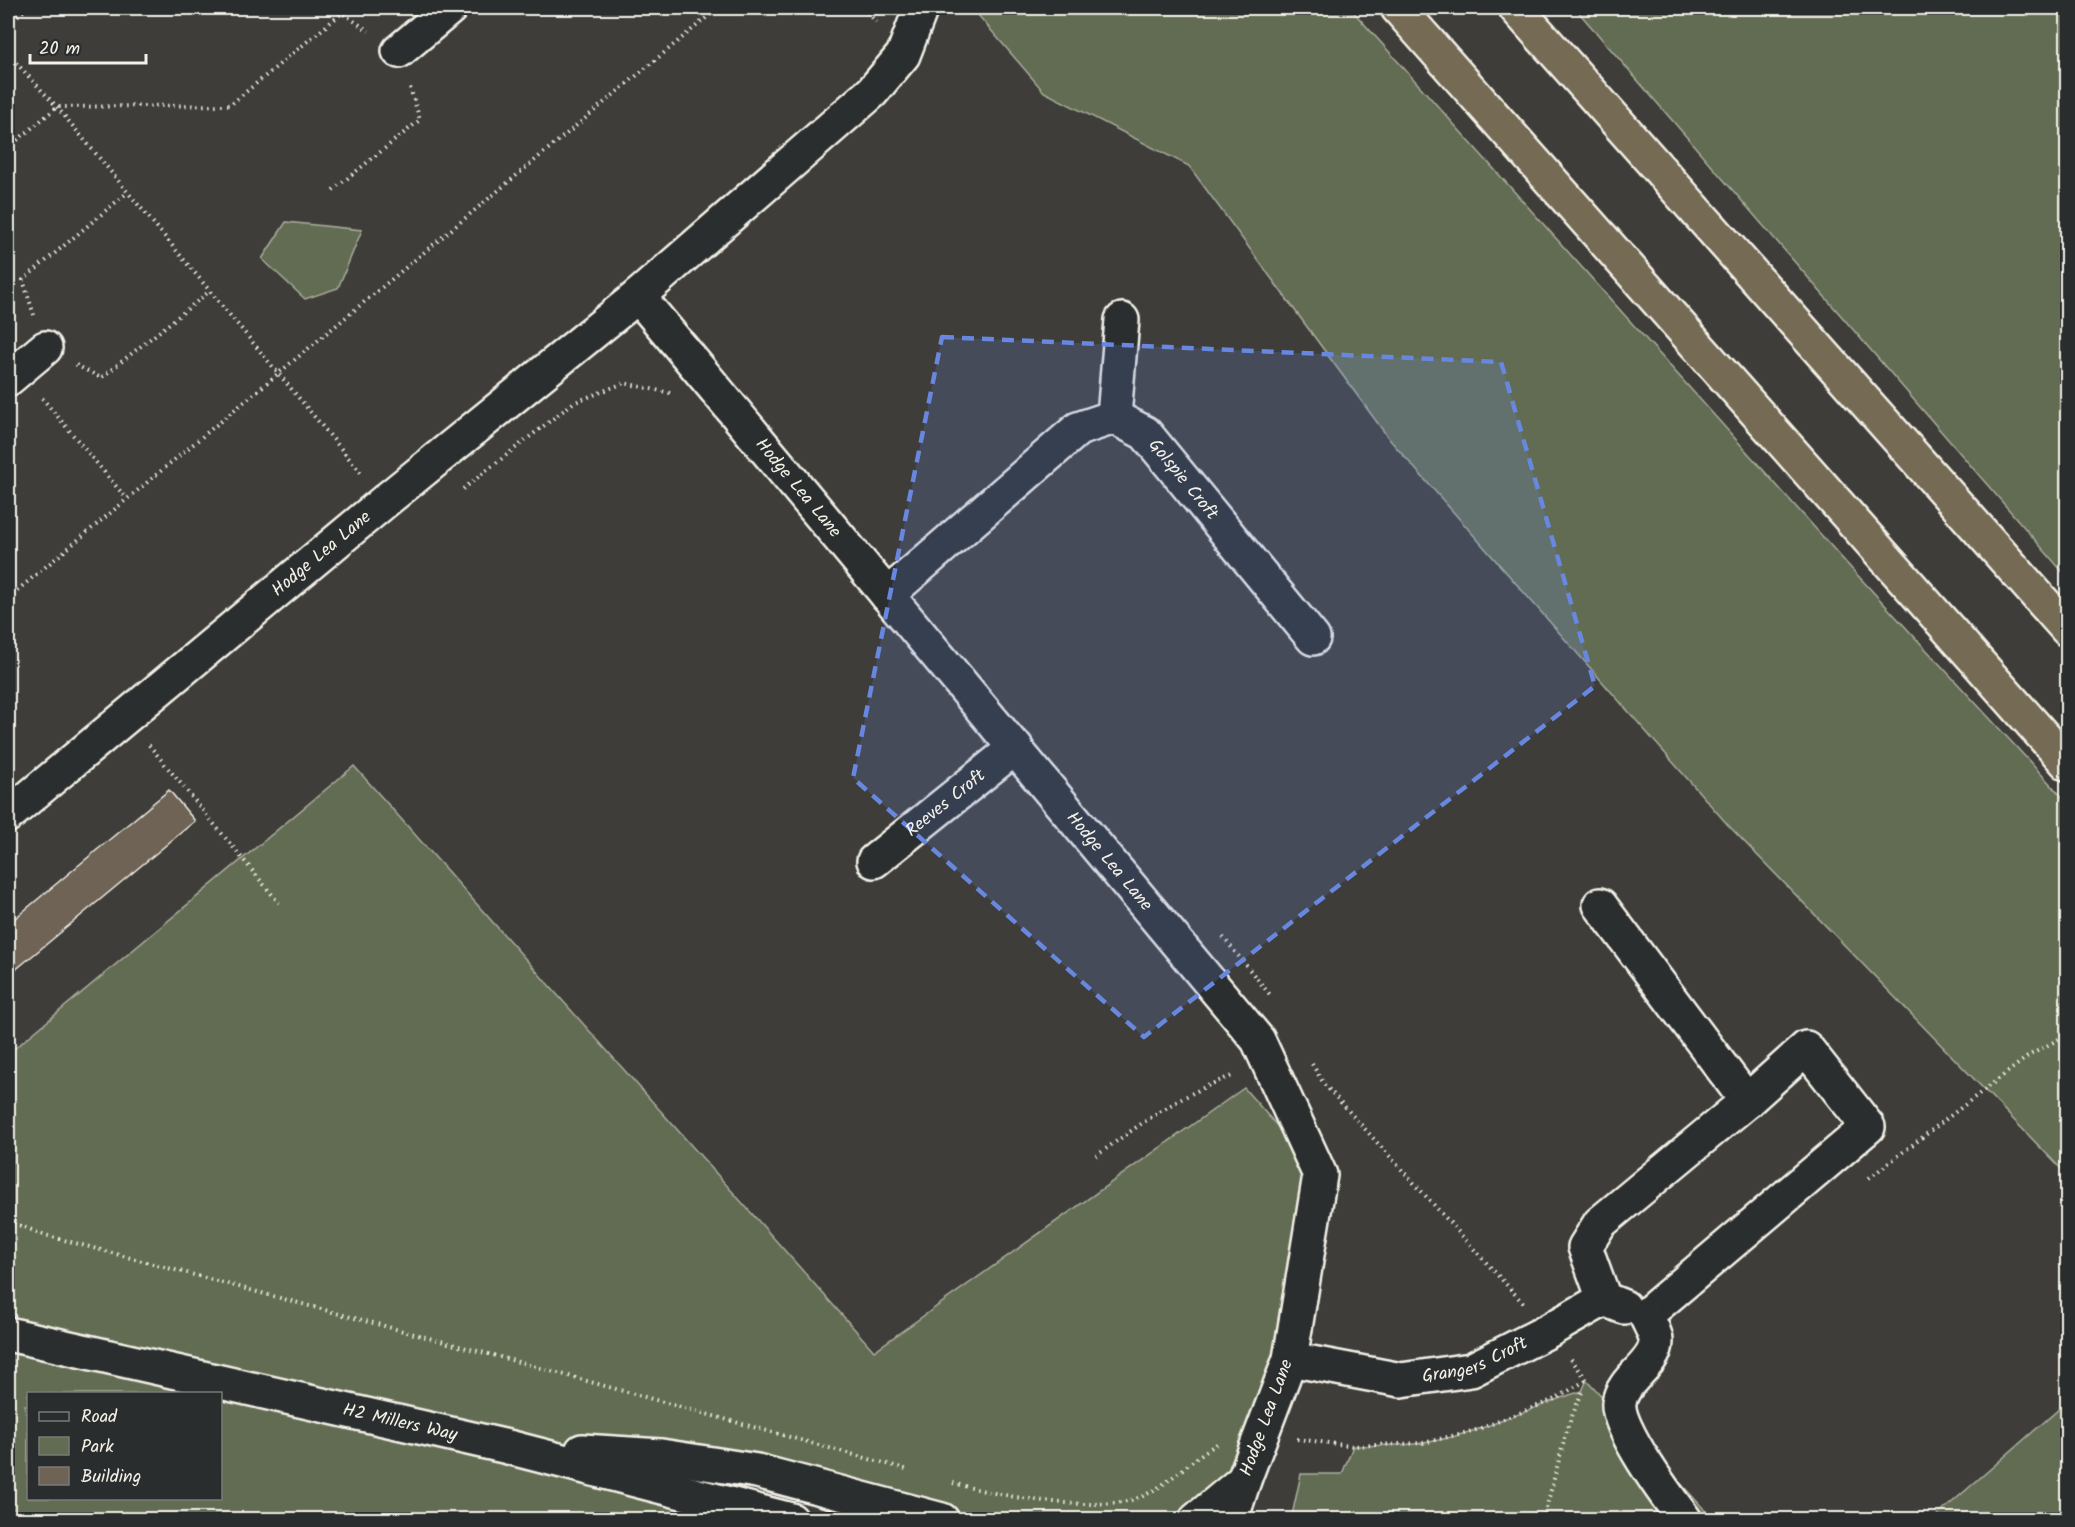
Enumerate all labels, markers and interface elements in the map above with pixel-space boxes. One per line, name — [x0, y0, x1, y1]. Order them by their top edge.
scale bar — [30, 27, 146, 65]
text: 20 m — [39, 35, 80, 64]
street label: Hodge Lea Lane — [748, 432, 848, 544]
street label: Golspie Croft — [1141, 432, 1226, 527]
street label: Hodge Lea Lane — [265, 503, 378, 604]
street label: Reeves Croft — [899, 761, 993, 845]
street label: Hodge Lea Lane — [1059, 805, 1160, 918]
street label: Grangers Croft — [1420, 1329, 1534, 1391]
street label: Hodge Lea Lane — [1232, 1355, 1302, 1481]
legend — [27, 1392, 222, 1500]
street label: H2 Millers Way — [340, 1396, 461, 1450]
text: Road — [81, 1403, 118, 1432]
text: Park — [81, 1433, 114, 1462]
text: Building — [81, 1463, 141, 1492]

